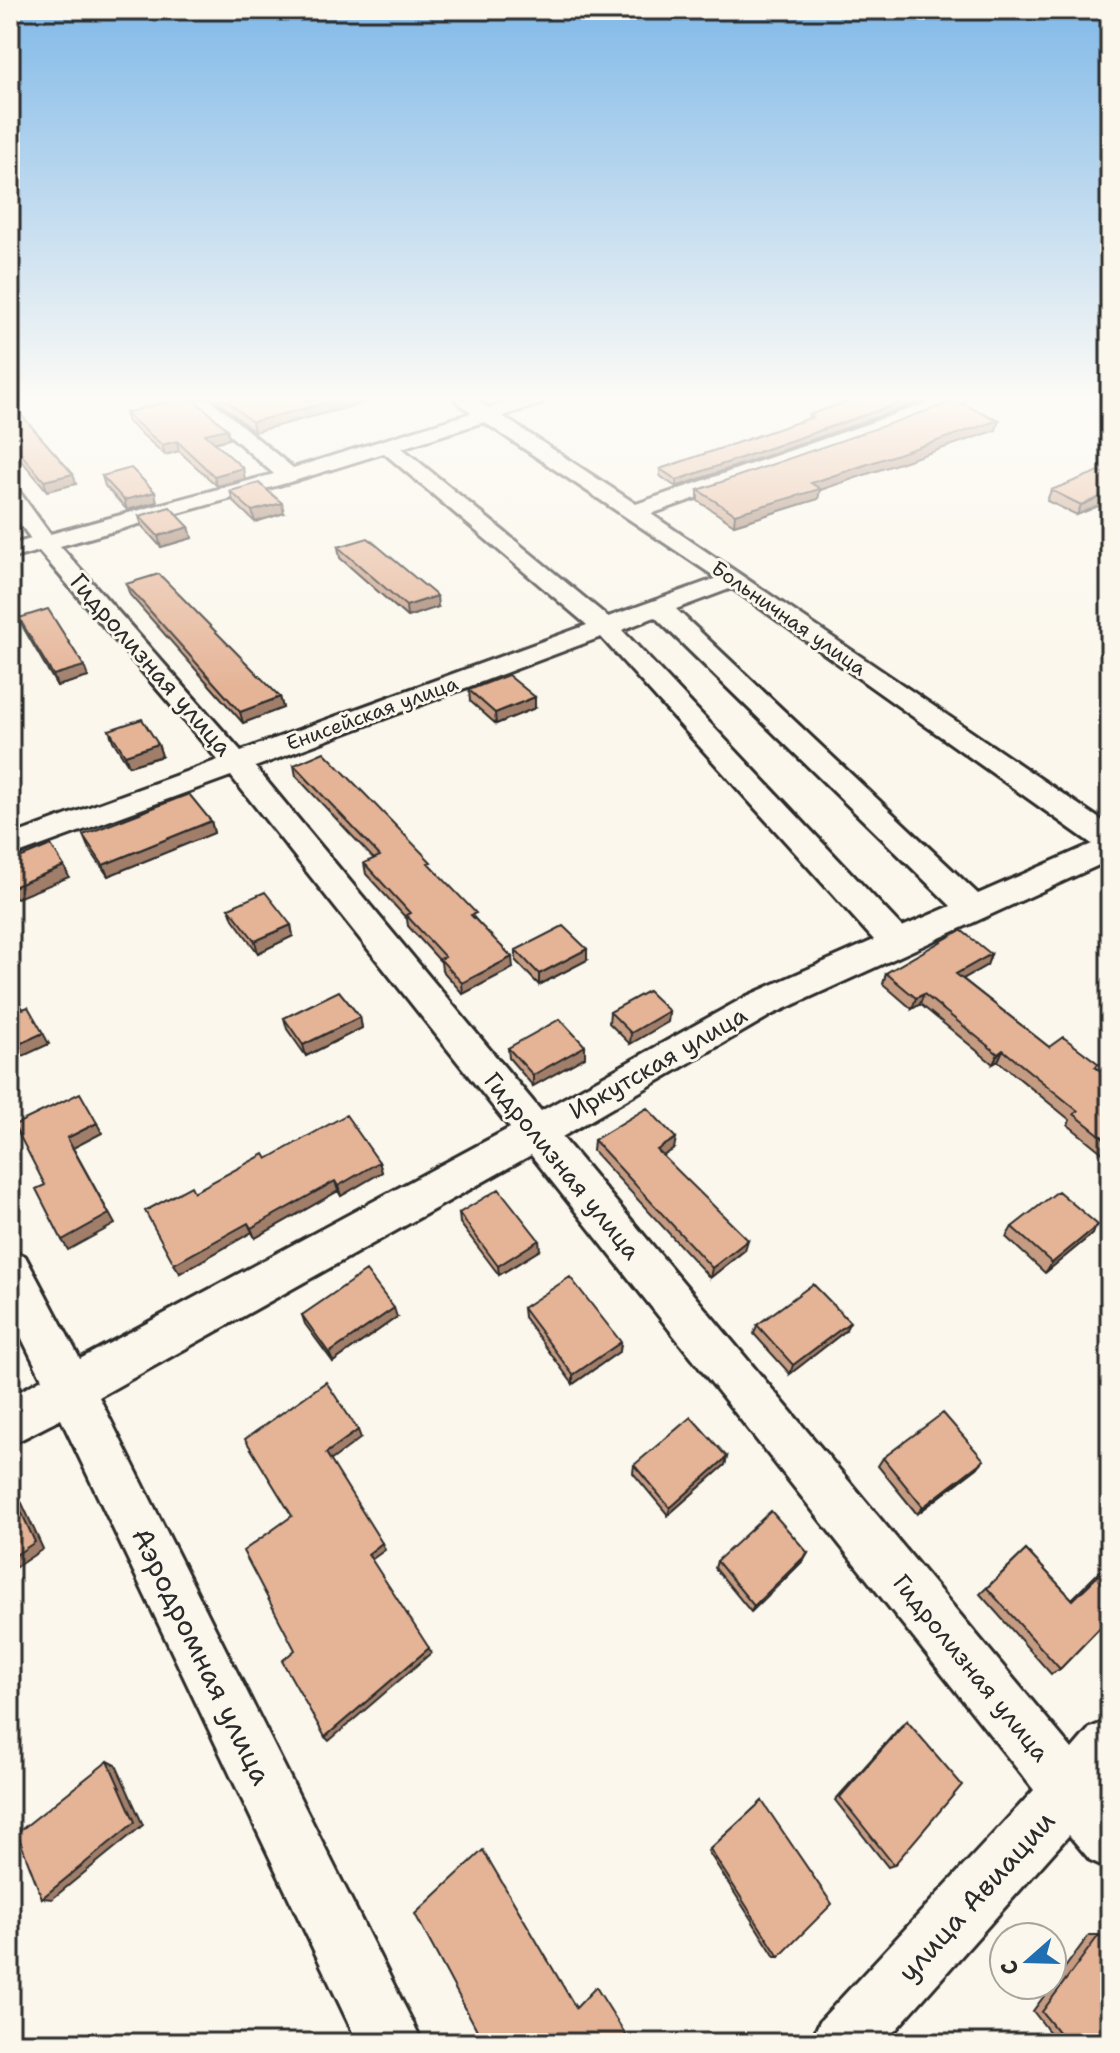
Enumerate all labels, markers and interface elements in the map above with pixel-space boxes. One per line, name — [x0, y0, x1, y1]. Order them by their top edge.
street label: Больничная улица — [707, 555, 872, 682]
street label: Гидролизная улица — [63, 567, 239, 763]
street label: Енисейская улица — [283, 670, 462, 756]
street label: Иркутская улица — [563, 999, 753, 1127]
street label: Гидролизная улица — [476, 1066, 648, 1266]
street label: Аэродромная улица — [123, 1521, 281, 1791]
street label: Гидролизная улица — [885, 1568, 1057, 1768]
street label: улица Авиации — [889, 1802, 1063, 1990]
north arrow — [988, 1921, 1068, 2001]
text: С — [994, 1956, 1026, 1979]

